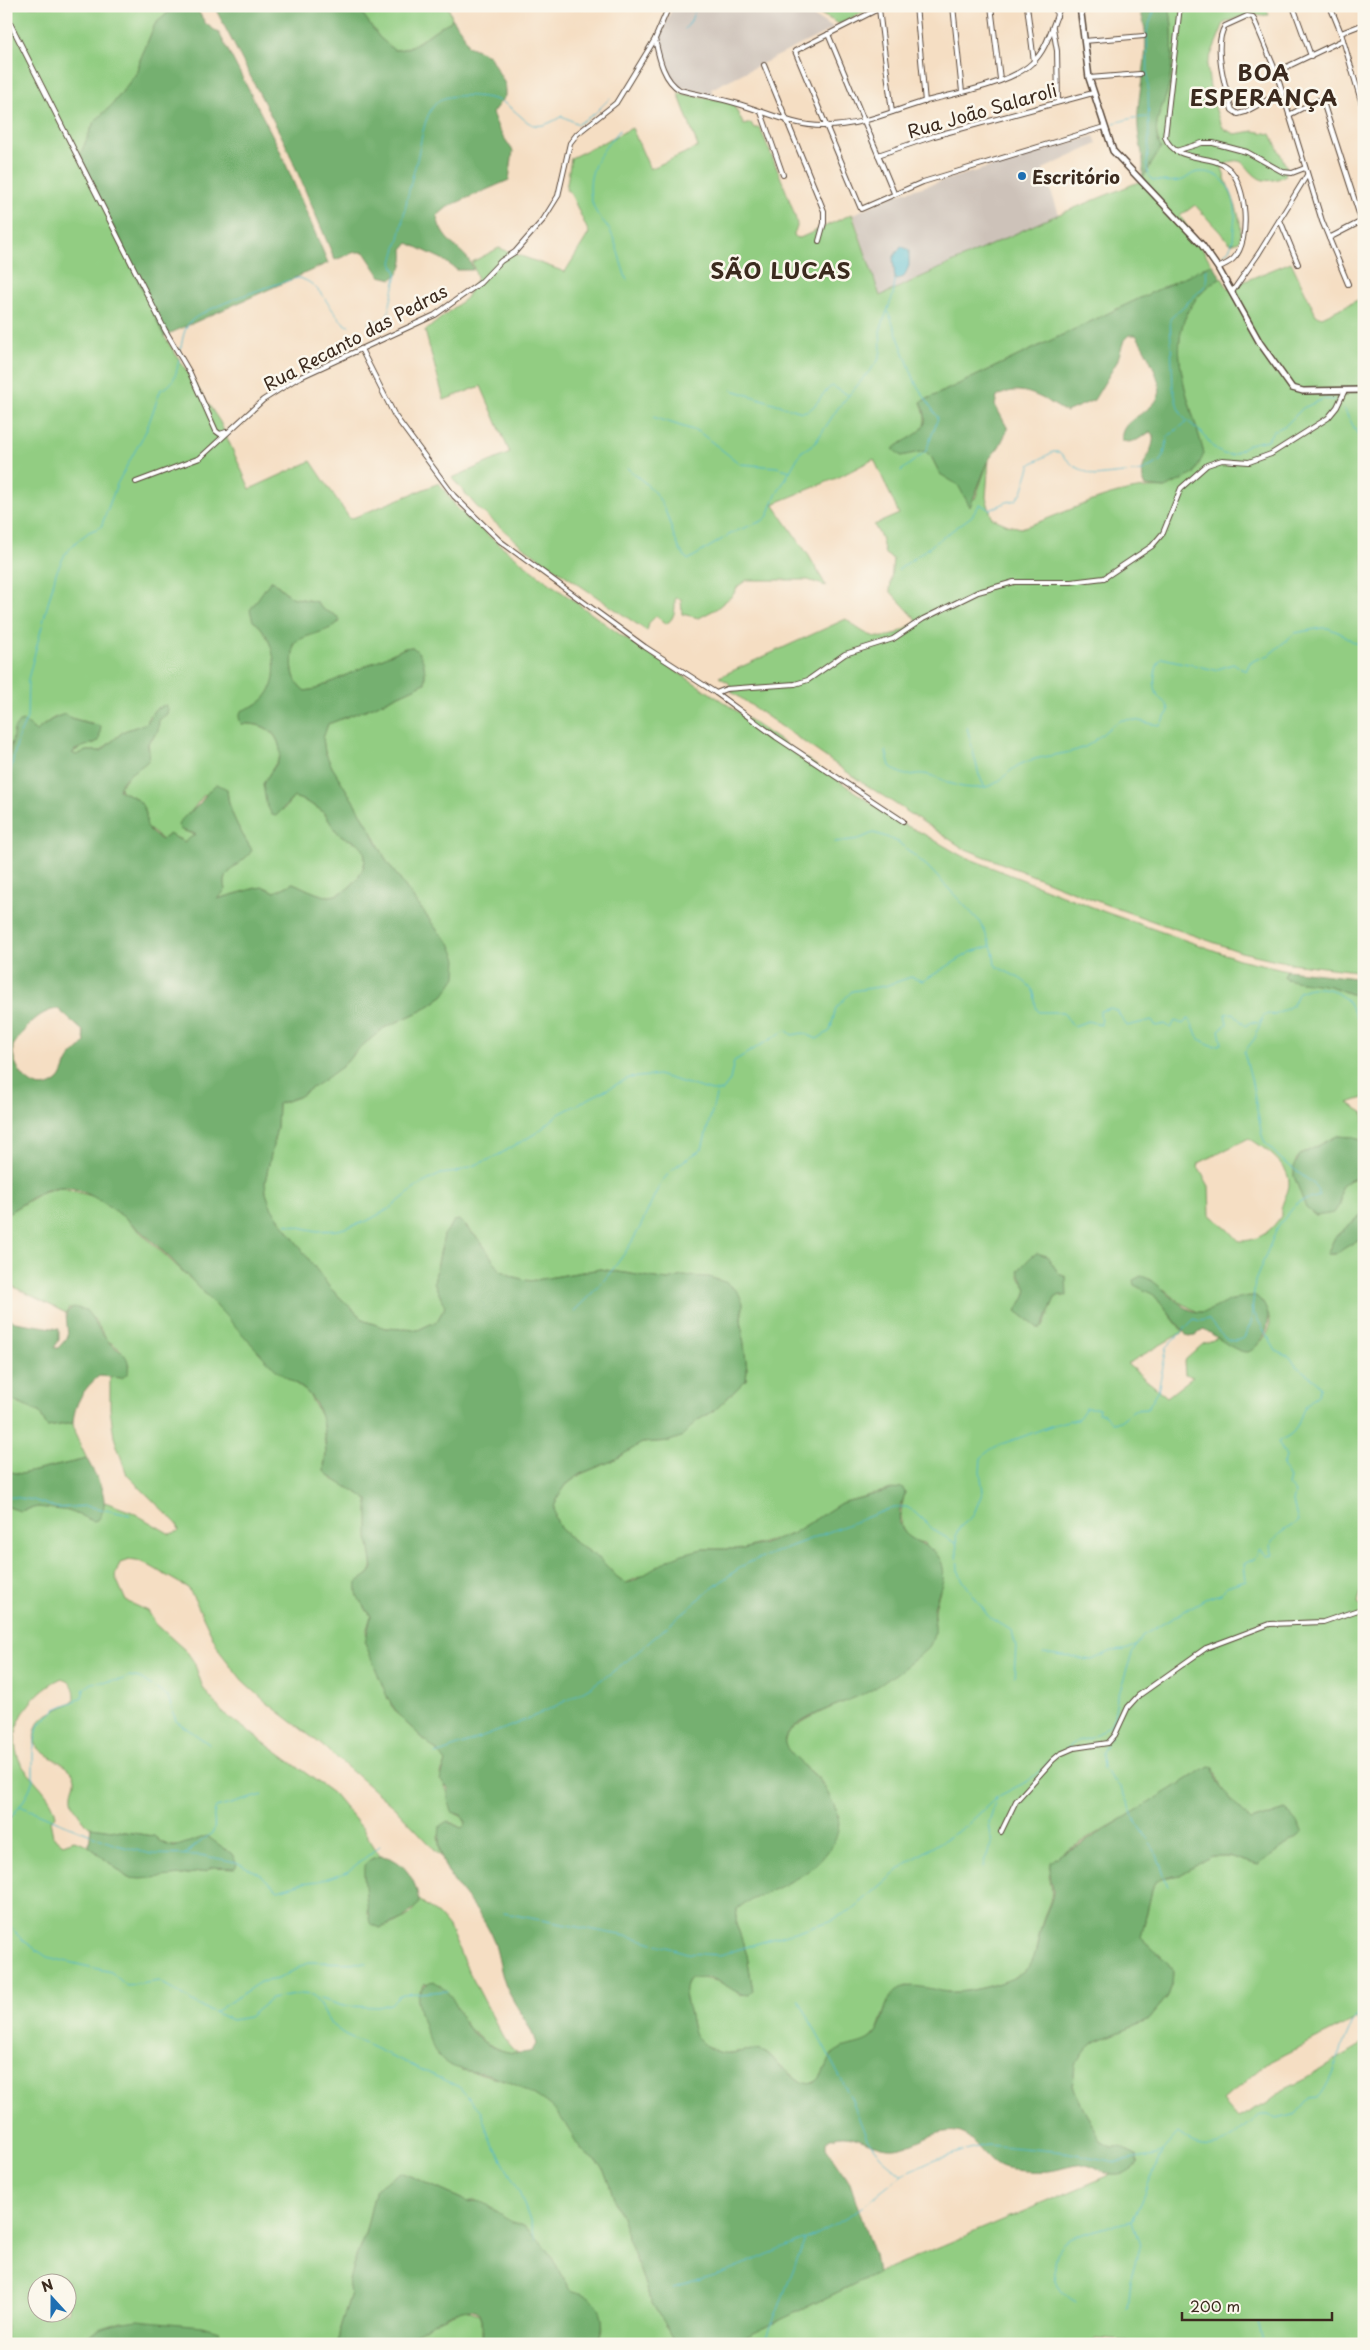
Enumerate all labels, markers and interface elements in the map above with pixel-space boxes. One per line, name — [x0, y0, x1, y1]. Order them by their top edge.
district label: BOA ESPERANÇA — [1190, 55, 1338, 113]
street label: Rua João Salaroli — [904, 76, 1060, 144]
place label: Escritório — [1032, 163, 1120, 190]
marker: Escritório — [1016, 170, 1028, 182]
district label: SÃO LUCAS — [711, 253, 851, 286]
street label: Rua Recanto das Pedras — [258, 277, 452, 397]
north arrow — [28, 2272, 78, 2322]
text: N — [38, 2274, 56, 2297]
scale bar — [1182, 2290, 1332, 2322]
text: 200 m — [1190, 2294, 1240, 2317]

